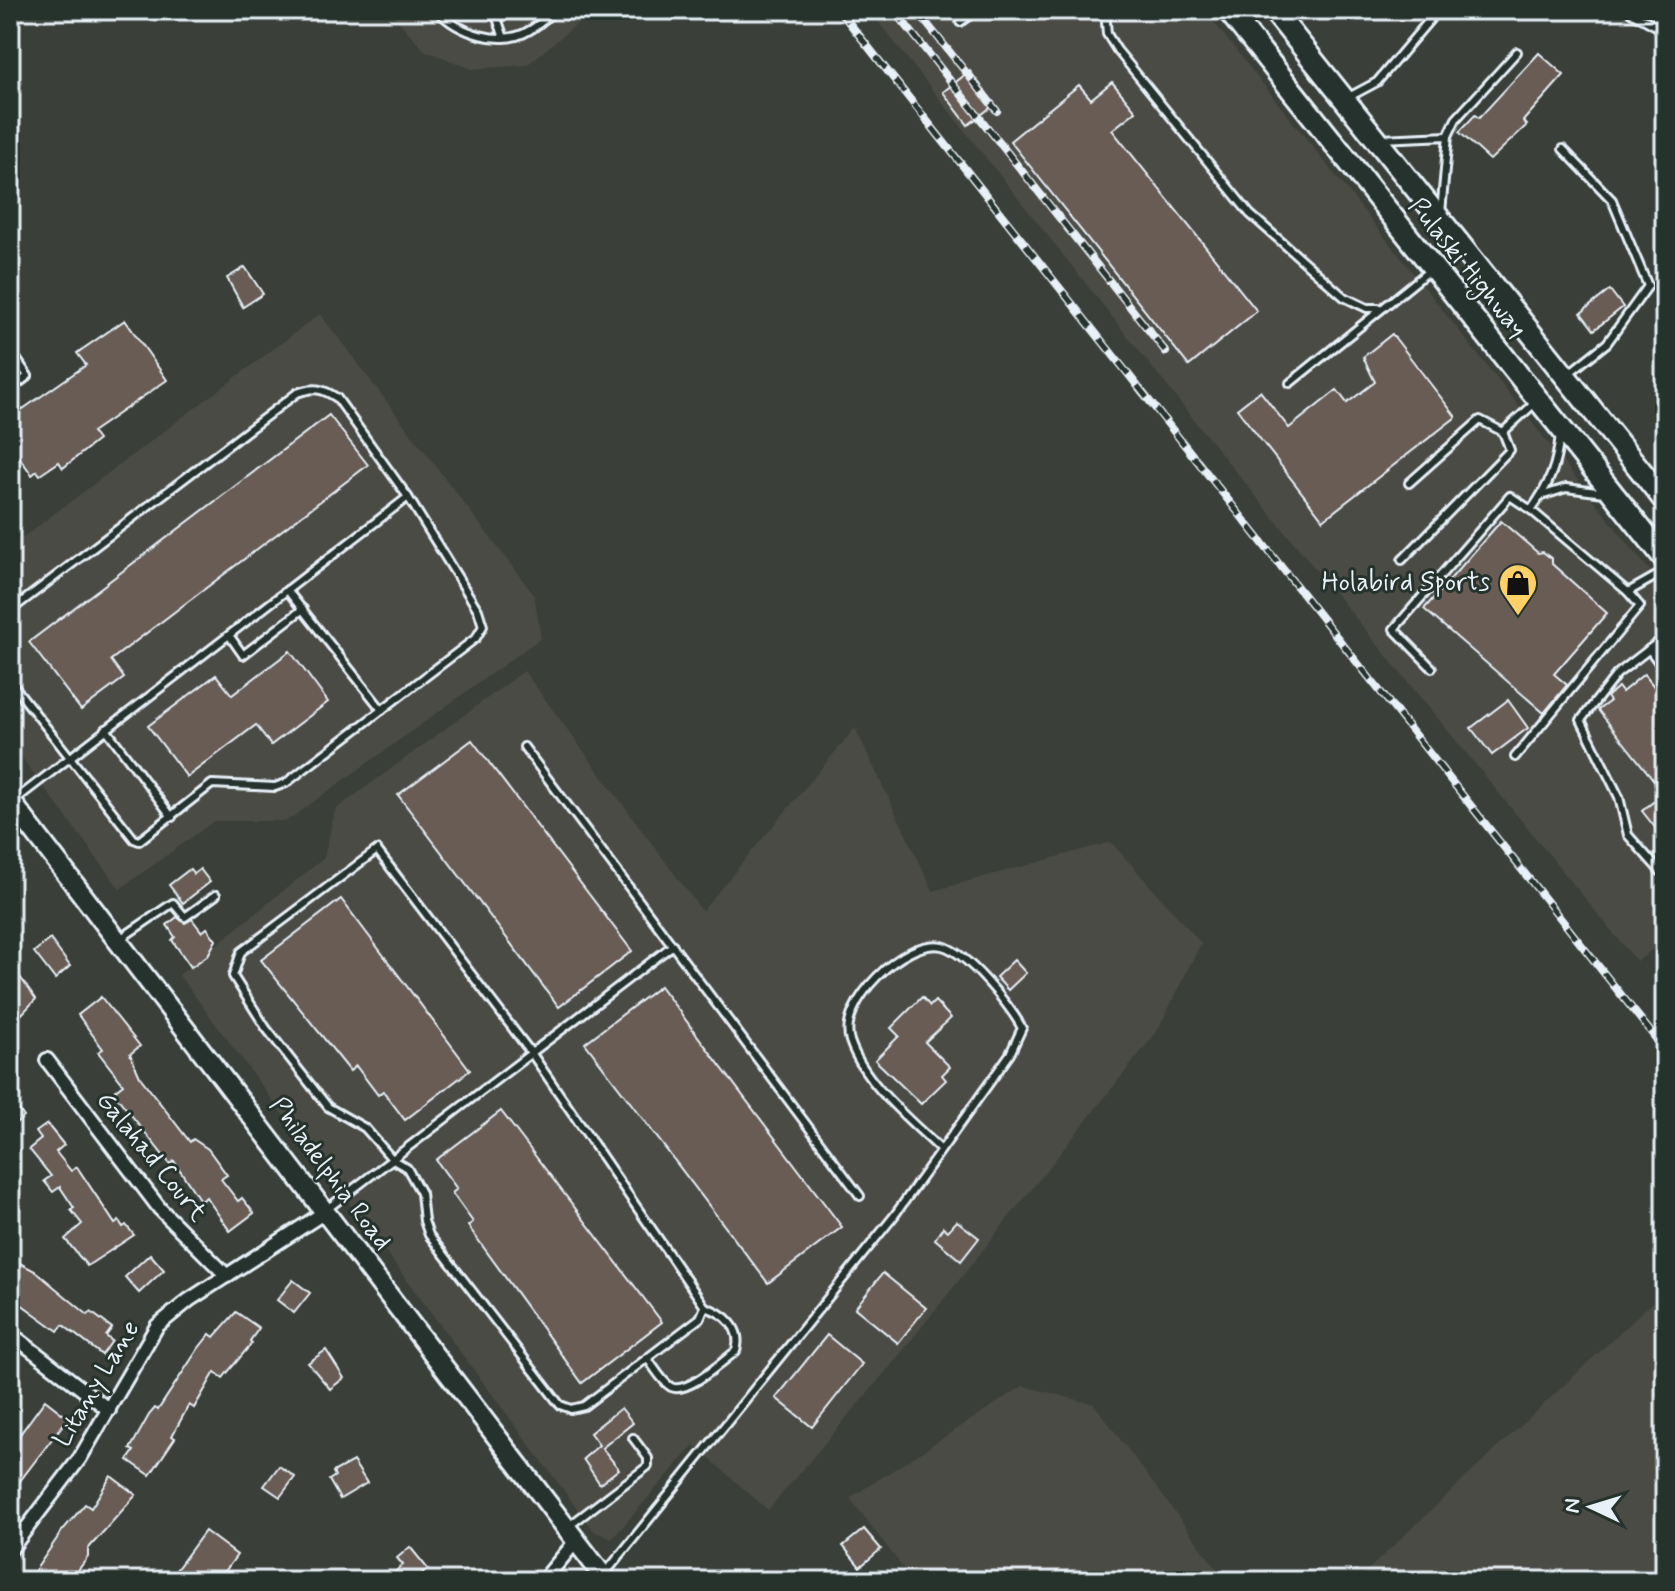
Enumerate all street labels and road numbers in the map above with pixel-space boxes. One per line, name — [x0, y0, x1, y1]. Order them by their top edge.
street label: Pulaski Highway — [1398, 191, 1534, 346]
street label: Galahad Court — [88, 1085, 214, 1229]
street label: Philadelphia Road — [261, 1090, 399, 1258]
street label: Litany Lane — [46, 1314, 148, 1454]

